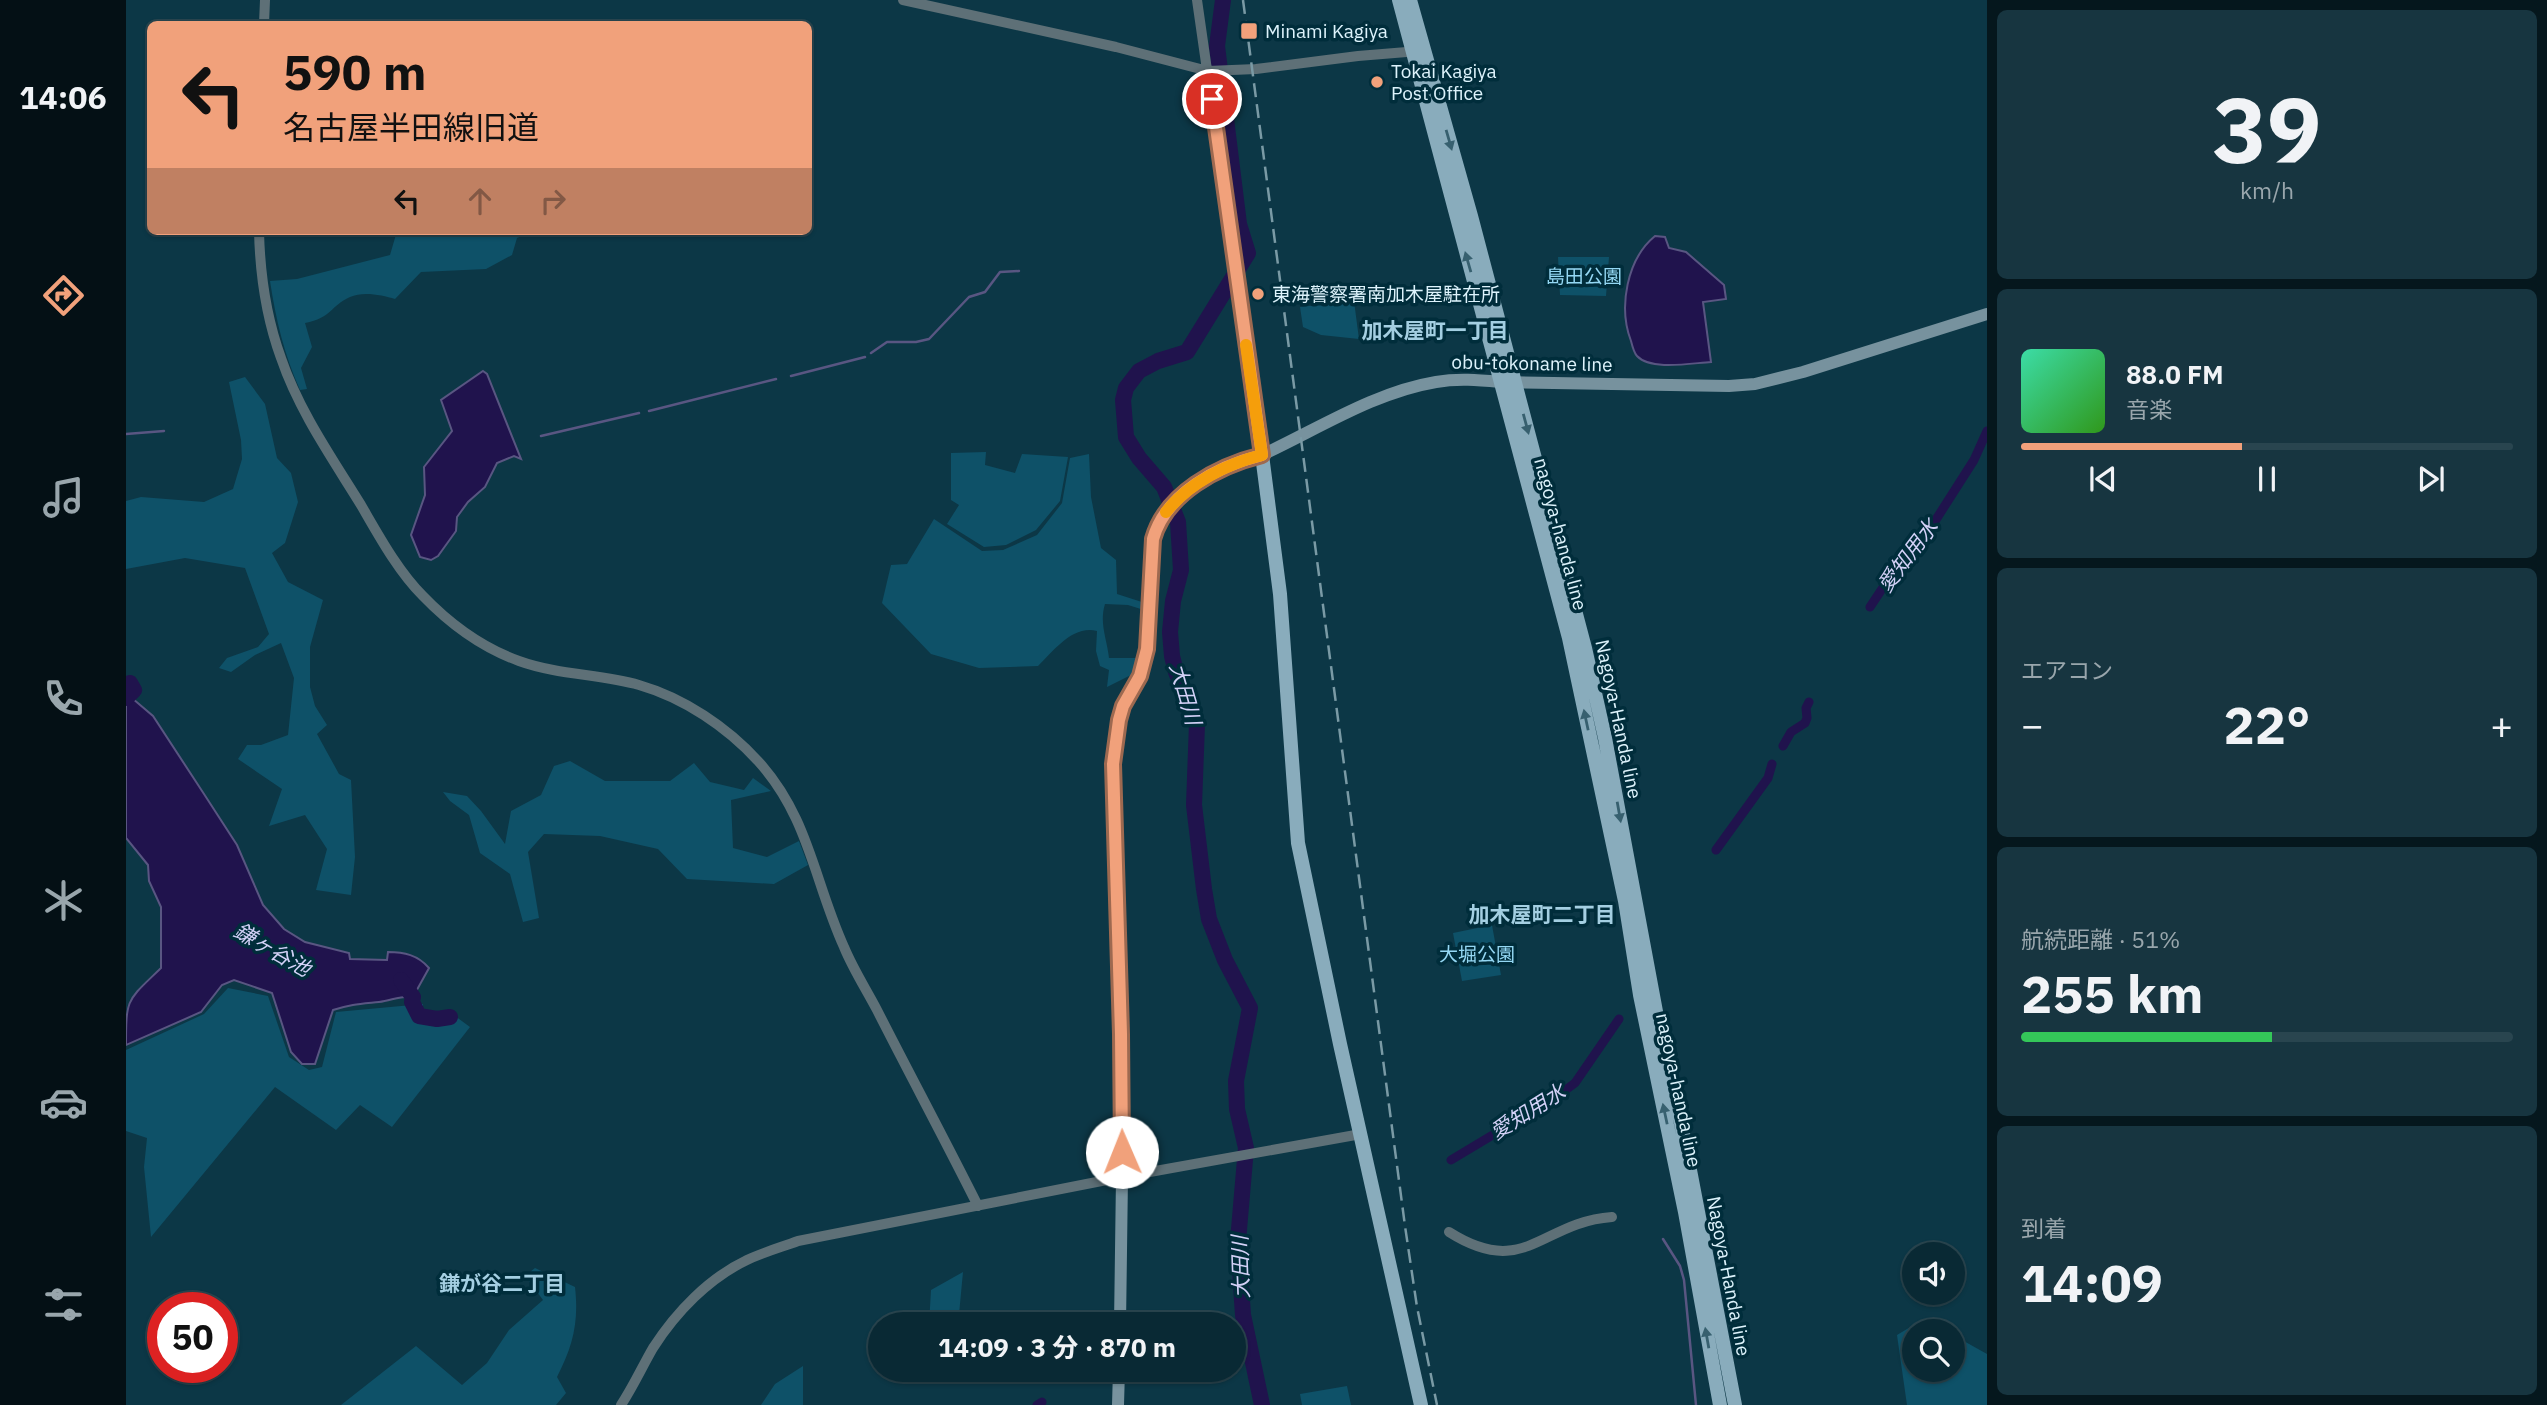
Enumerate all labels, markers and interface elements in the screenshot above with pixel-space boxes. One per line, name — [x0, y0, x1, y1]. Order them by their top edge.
place label: Minami Kagiya — [1265, 19, 1388, 43]
marker: Minami Kagiya — [1239, 21, 1259, 41]
text: 590 m — [283, 40, 427, 103]
icon: left — [168, 49, 259, 140]
place label: Tokai Kagiya Post Office — [1391, 59, 1497, 105]
pin — [1182, 69, 1242, 129]
text: 39 — [2212, 70, 2322, 188]
marker: Tokai Kagiya Post Office — [1369, 74, 1385, 90]
text: 14:06 — [19, 76, 107, 118]
icon: arrive — [1193, 80, 1231, 118]
text: 名古屋半田線旧道 — [283, 106, 539, 148]
one-way arrow — [1445, 130, 1455, 151]
text: km/h — [2240, 175, 2294, 205]
icon: left — [388, 182, 426, 220]
icon: ahead — [461, 182, 499, 220]
icon: right — [534, 182, 572, 220]
one-way arrow — [1462, 252, 1472, 273]
park label: 島田公園 — [1546, 264, 1622, 288]
icon: directions — [39, 271, 88, 320]
place label: 東海警察署南加木屋駐在所 — [1272, 282, 1500, 306]
marker: 東海警察署南加木屋駐在所 — [1250, 286, 1266, 302]
district label: 加木屋町一丁目 — [1362, 316, 1509, 344]
street label: obu-tokoname line — [1451, 350, 1613, 376]
text: 88.0 FM — [2126, 357, 2224, 391]
text: 音楽 — [2126, 394, 2172, 424]
one-way arrow — [1521, 413, 1532, 435]
street label: nagoya-handa line — [1529, 455, 1593, 613]
icon: previous — [2084, 460, 2122, 498]
icon: pause — [2248, 460, 2286, 498]
icon: next — [2412, 460, 2450, 498]
icon: music — [39, 473, 88, 522]
water label: 愛知用水 — [1871, 512, 1945, 597]
street label: Nagoya-Handa line — [1590, 637, 1648, 801]
text: エアコン — [2021, 655, 2113, 685]
water label: 大田川 — [1164, 660, 1209, 730]
icon: phone — [39, 674, 88, 723]
text: 22° — [2224, 691, 2310, 758]
text: − — [2021, 700, 2044, 749]
text: + — [2490, 700, 2513, 749]
one-way arrow — [1580, 709, 1591, 731]
one-way arrow — [1614, 801, 1625, 823]
icon: climate — [39, 876, 88, 925]
district label: 加木屋町二丁目 — [1469, 900, 1616, 928]
water label: 鎌ヶ谷池 — [229, 916, 318, 983]
text: 航続距離 · 51% — [2021, 924, 2180, 954]
park label: 大堀公園 — [1439, 942, 1515, 966]
text: 255 km — [2021, 960, 2203, 1027]
street label: nagoya-handa line — [1651, 1011, 1707, 1169]
water label: 愛知用水 — [1484, 1076, 1572, 1145]
icon: car — [39, 1078, 88, 1127]
one-way arrow — [1660, 1103, 1671, 1125]
position arrow — [1085, 1115, 1159, 1189]
street label: Nagoya-Handa line — [1702, 1194, 1756, 1358]
text: 到着 — [2021, 1213, 2067, 1243]
water label: 大田川 — [1225, 1233, 1255, 1299]
map controls — [1902, 1242, 1965, 1382]
button: sound — [1902, 1242, 1965, 1305]
text: 14:09 — [2021, 1249, 2163, 1316]
district label: 鎌が谷二丁目 — [439, 1269, 565, 1297]
icon: filters — [39, 1280, 88, 1329]
speed limit sign: 50 — [147, 1292, 238, 1383]
button: search — [1902, 1319, 1965, 1382]
one-way arrow — [1702, 1327, 1713, 1349]
text: 14:09 · 3 分 · 870 m — [938, 1330, 1176, 1364]

